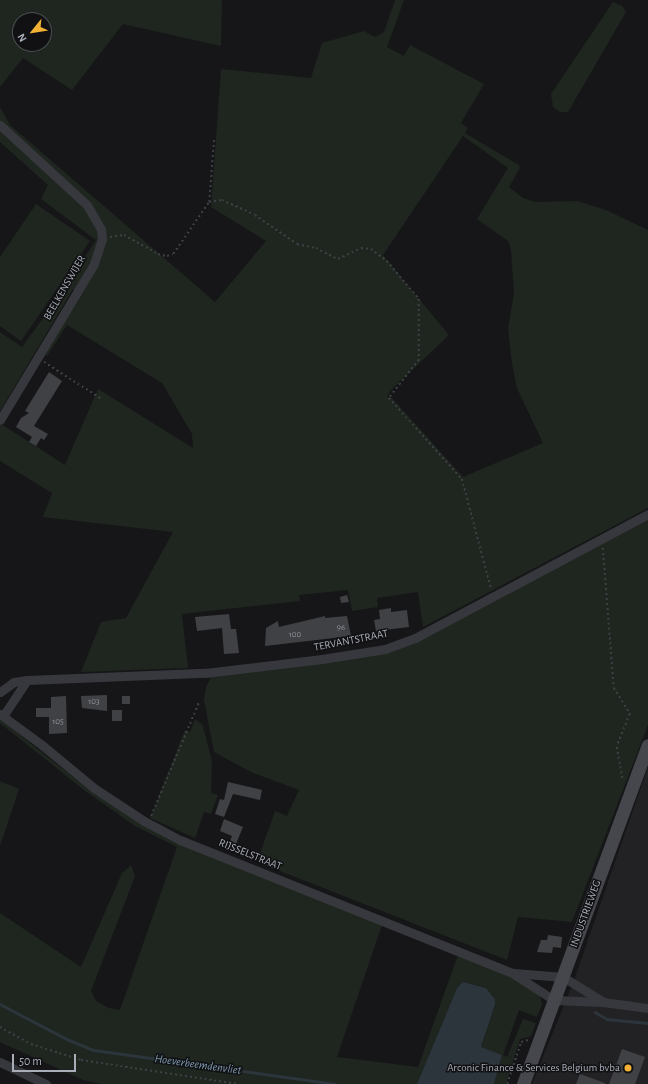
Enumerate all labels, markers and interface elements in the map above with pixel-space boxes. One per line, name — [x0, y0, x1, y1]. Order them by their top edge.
north arrow — [12, 12, 52, 52]
text: N — [15, 32, 29, 44]
street label: BEELKENSWIJER — [41, 253, 89, 323]
house number: 96 — [337, 623, 345, 633]
street label: TERVANTSTRAAT — [313, 627, 389, 655]
house number: 100 — [289, 630, 301, 640]
house number: 103 — [88, 697, 100, 707]
house number: 105 — [52, 717, 64, 727]
street label: RIJSSELSTRAAT — [217, 836, 283, 874]
street label: INDUSTRIEWEG — [568, 878, 604, 950]
scale bar — [14, 1046, 78, 1072]
water label: Hoeverbeemdenvliet — [154, 1052, 242, 1078]
text: 50 m — [19, 1055, 42, 1067]
place label: Arconic Finance & Services Belgium bvba — [447, 1061, 620, 1075]
marker: Arconic Finance & Services Belgium bvba — [623, 1063, 633, 1073]

